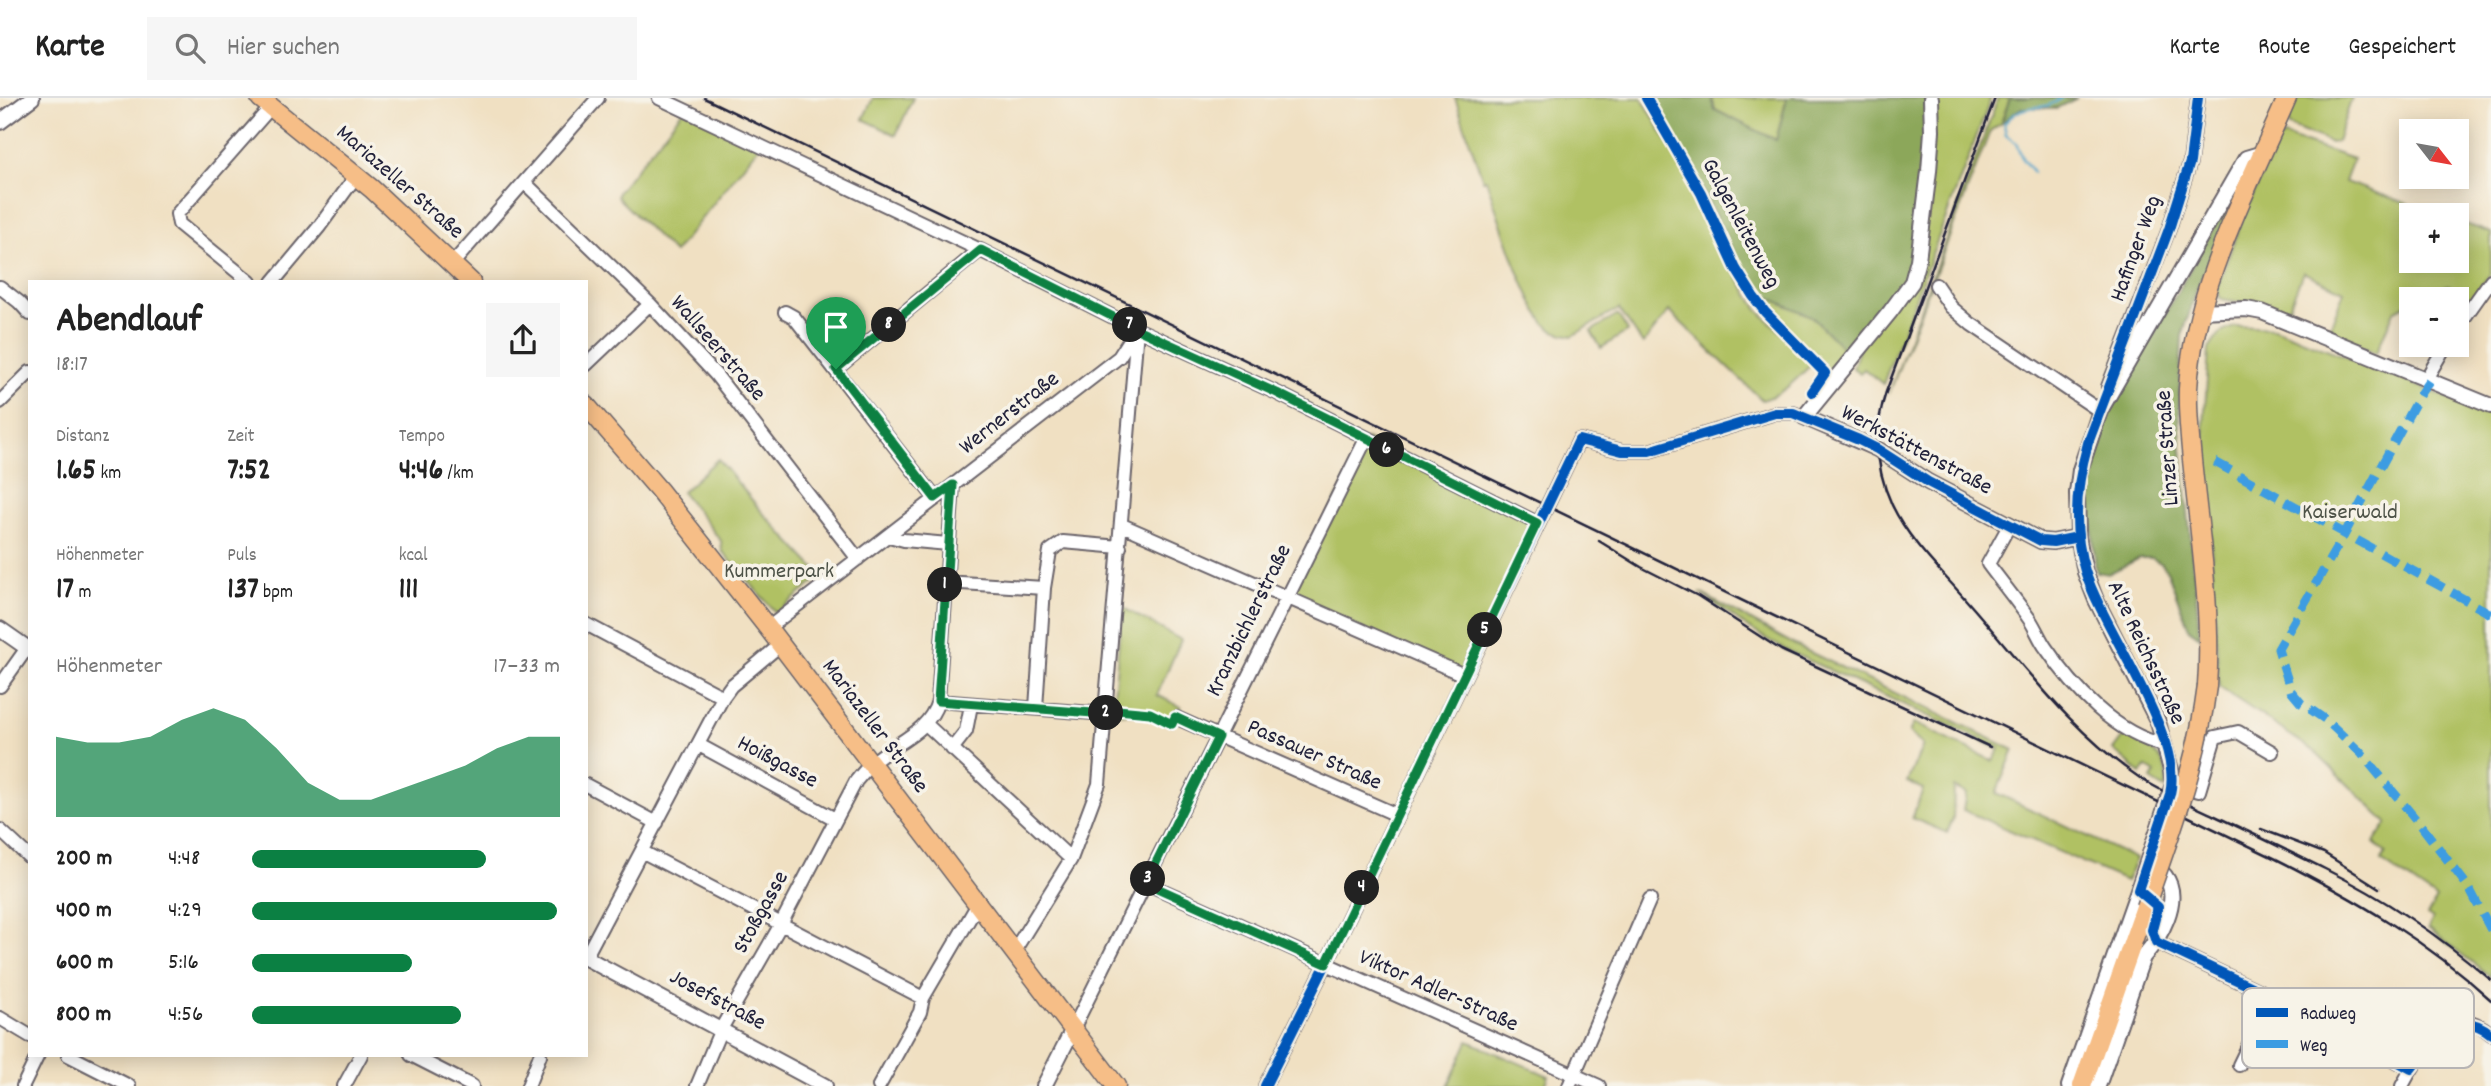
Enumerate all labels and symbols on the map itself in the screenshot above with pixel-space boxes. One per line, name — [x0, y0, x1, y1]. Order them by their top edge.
street label: Mariazeller Straße — [328, 118, 470, 248]
north arrow — [2399, 119, 2469, 189]
street label: Galgenleitenweg — [1692, 153, 1788, 295]
street label: Hafinger Weg — [2102, 191, 2172, 307]
street label: Wallseerstraße — [661, 288, 773, 410]
pin — [806, 297, 866, 369]
pin: 8 — [872, 308, 906, 342]
pin: 7 — [1112, 308, 1148, 342]
street label: Wernerstraße — [953, 364, 1067, 464]
street label: Linzer Straße — [2148, 389, 2190, 507]
street label: Werkstättenstraße — [1834, 397, 1998, 505]
pin: 6 — [1370, 432, 1404, 468]
park label: Kaiserwald — [2302, 497, 2398, 530]
street label: Kranzbichlerstraße — [1199, 539, 1301, 703]
park label: Kummerpark — [724, 556, 834, 589]
pin: 1 — [928, 568, 962, 602]
street label: Alte Reichsstraße — [2097, 576, 2193, 730]
pin: 5 — [1468, 612, 1502, 648]
street label: Mariazeller Straße — [813, 653, 935, 801]
pin: 2 — [1088, 696, 1124, 730]
street label: Passauer Straße — [1241, 712, 1387, 800]
street label: Hoißgasse — [731, 728, 823, 798]
pin: 3 — [1130, 862, 1166, 896]
street label: Stoßgasse — [726, 866, 798, 960]
pin: 4 — [1344, 870, 1380, 906]
street label: Viktor Adler-Straße — [1353, 942, 1523, 1042]
street label: Josefstraße — [663, 962, 771, 1040]
legend — [2242, 988, 2474, 1068]
text: Radweg — [2300, 1002, 2356, 1029]
text: Weg — [2300, 1034, 2328, 1061]

